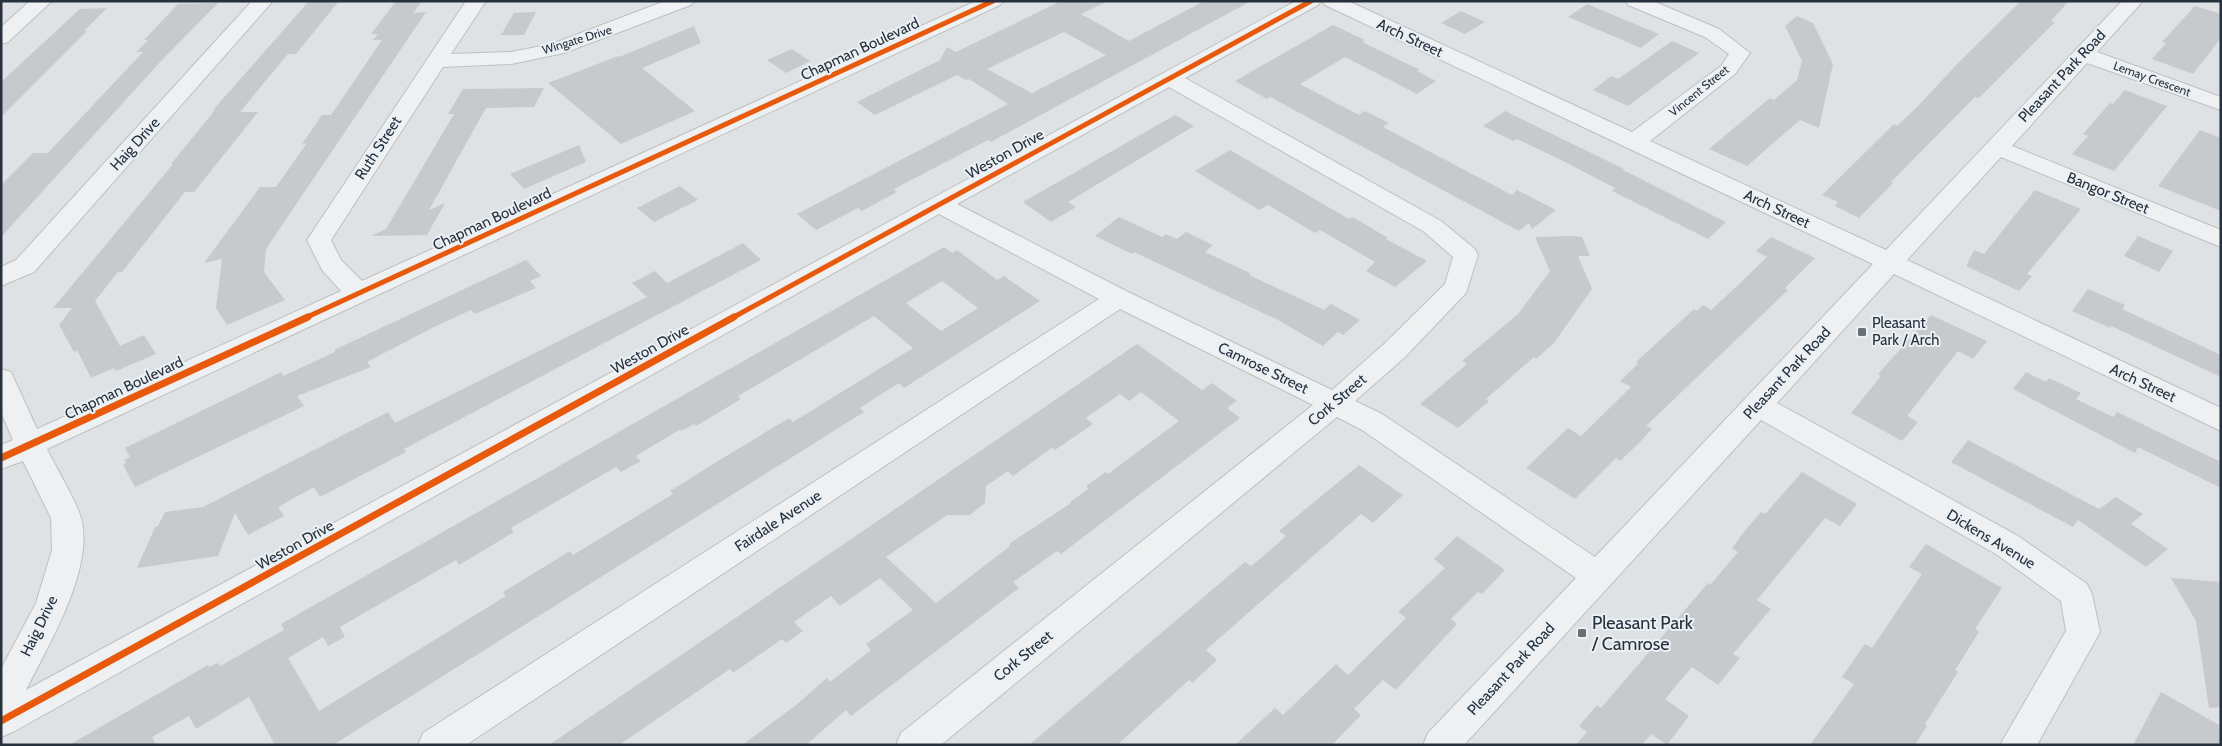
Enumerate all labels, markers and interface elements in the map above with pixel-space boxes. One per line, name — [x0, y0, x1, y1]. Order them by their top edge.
street label: Chapman Boulevard — [798, 14, 922, 84]
street label: Arch Street — [1374, 15, 1446, 61]
street label: Wingate Drive — [540, 22, 613, 57]
street label: Pleasant Park Road — [2015, 26, 2109, 126]
street label: Lemay Crescent — [2112, 58, 2193, 99]
street label: Vincent Street — [1666, 62, 1732, 119]
street label: Haig Drive — [106, 113, 164, 174]
street label: Ruth Street — [351, 113, 405, 183]
street label: Weston Drive — [963, 125, 1047, 183]
street label: Bangor Street — [2064, 168, 2152, 218]
street label: Chapman Boulevard — [430, 184, 554, 254]
street label: Arch Street — [1741, 186, 1813, 232]
place label: Pleasant Park / Arch — [1872, 314, 1939, 349]
street label: Weston Drive — [608, 320, 692, 378]
street label: Pleasant Park Road — [1740, 323, 1834, 423]
marker: Pleasant Park / Arch — [1856, 326, 1868, 338]
street label: Camrose Street — [1215, 338, 1311, 398]
street label: Chapman Boulevard — [62, 353, 186, 423]
street label: Arch Street — [2107, 360, 2179, 406]
street label: Cork Street — [1304, 370, 1370, 430]
street label: Fairdale Avenue — [731, 486, 825, 556]
street label: Dickens Avenue — [1943, 505, 2039, 573]
street label: Weston Drive — [253, 516, 337, 574]
street label: Haig Drive — [17, 592, 62, 659]
place label: Pleasant Park / Camrose — [1591, 612, 1694, 655]
street label: Pleasant Park Road — [1464, 619, 1558, 719]
street label: Cork Street — [990, 627, 1056, 685]
marker: Pleasant Park / Camrose — [1576, 627, 1588, 639]

